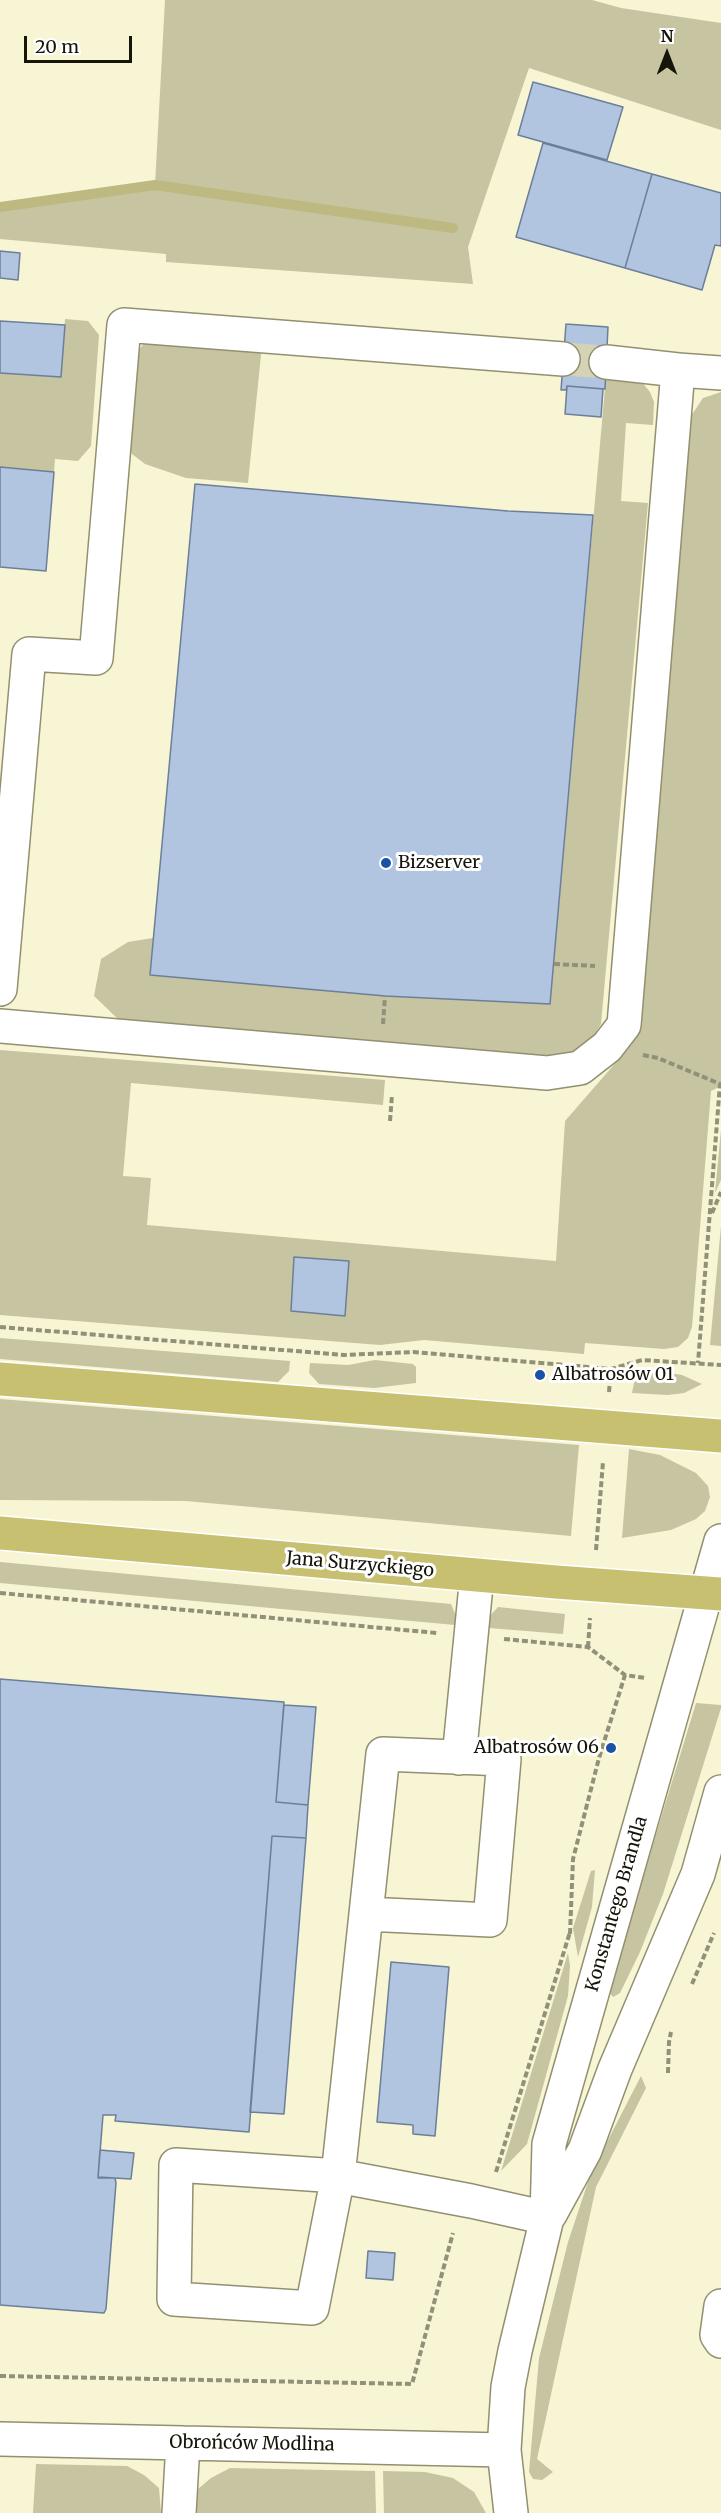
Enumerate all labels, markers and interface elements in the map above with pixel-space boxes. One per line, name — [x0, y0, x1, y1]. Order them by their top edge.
scale bar — [27, 24, 135, 62]
north arrow — [637, 24, 697, 84]
text: N — [661, 26, 673, 46]
text: 20 m — [35, 35, 79, 58]
place label: Bizserver — [398, 852, 480, 874]
marker: Bizserver — [379, 856, 393, 870]
place label: Albatrosów 01 — [552, 1364, 674, 1386]
marker: Albatrosów 01 — [533, 1368, 547, 1382]
street label: Jana Surzyckiego — [285, 1548, 435, 1582]
place label: Albatrosów 06 — [474, 1737, 599, 1759]
marker: Albatrosów 06 — [604, 1741, 618, 1755]
street label: Konstantego Brandla — [582, 1814, 652, 1994]
street label: Obrońców Modlina — [169, 2432, 335, 2456]

